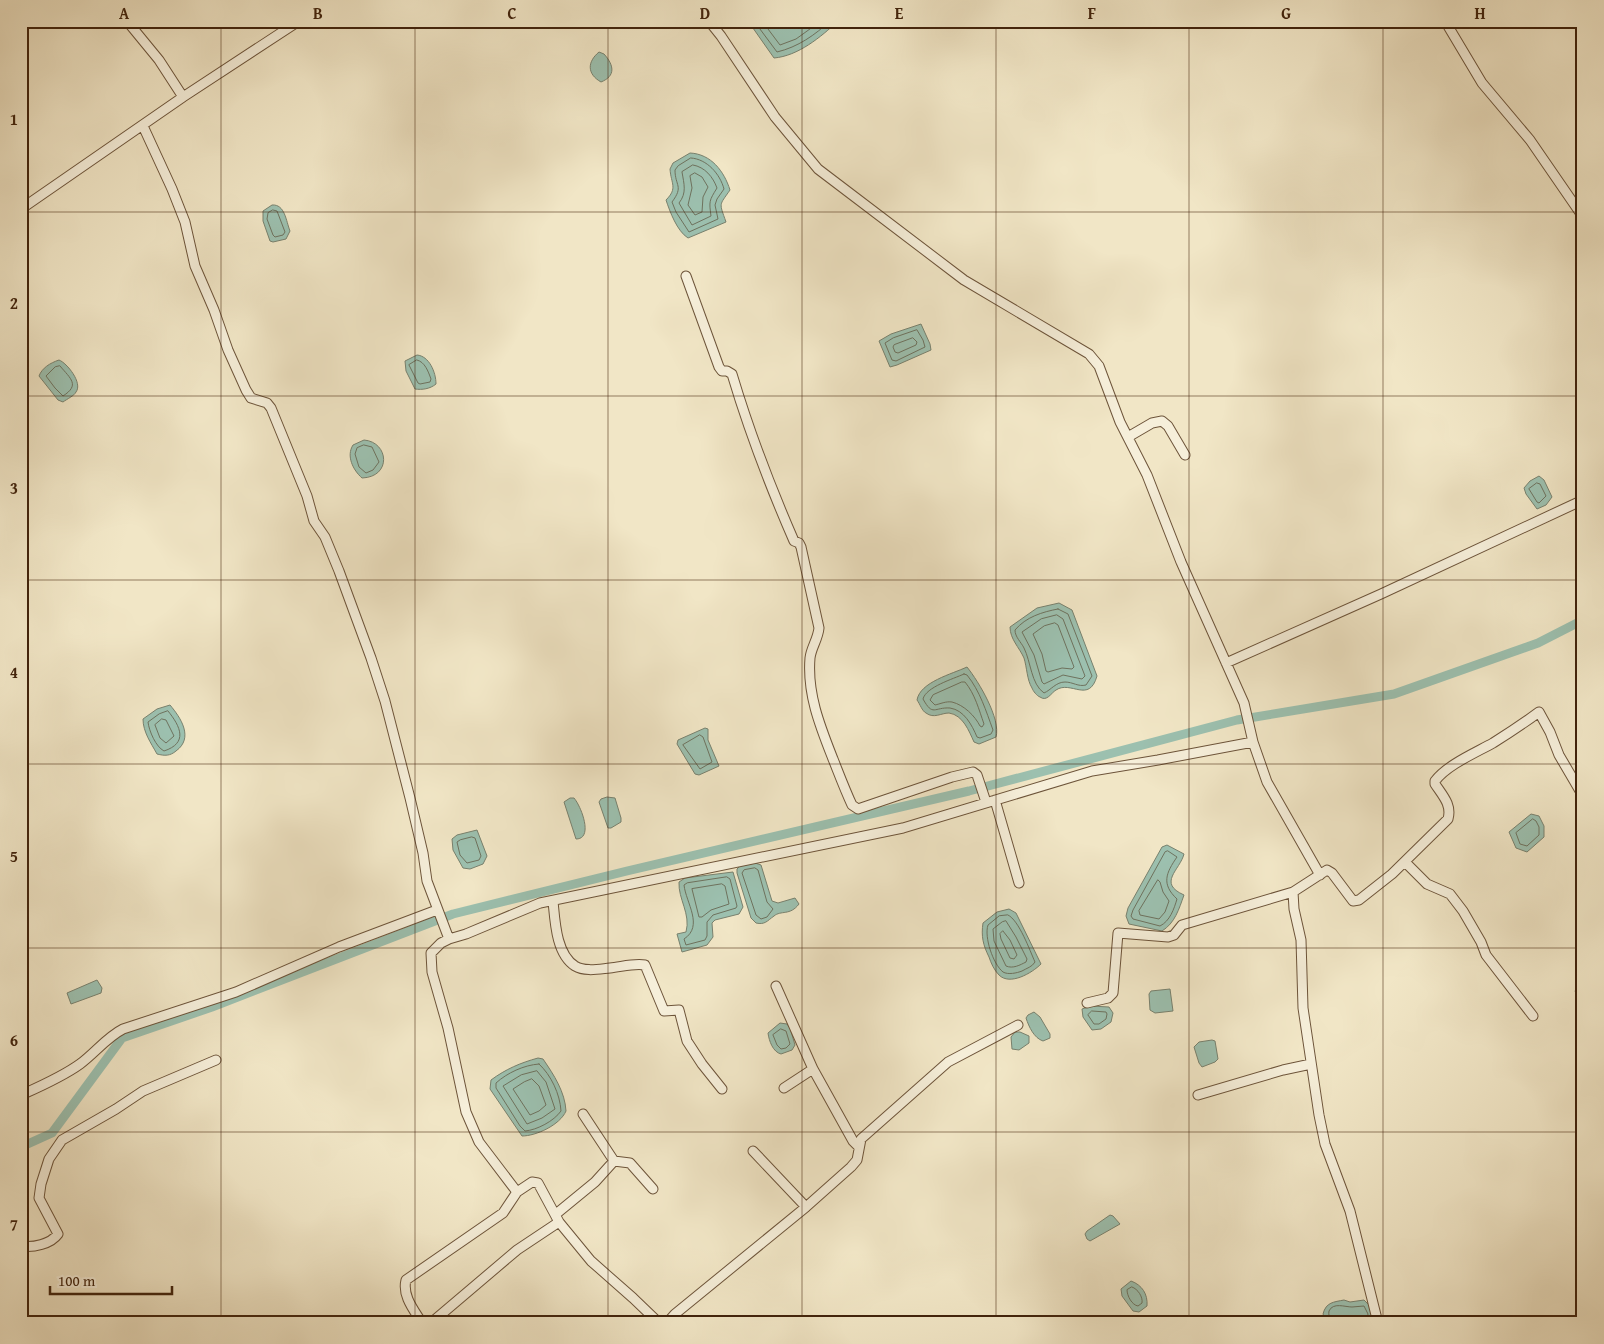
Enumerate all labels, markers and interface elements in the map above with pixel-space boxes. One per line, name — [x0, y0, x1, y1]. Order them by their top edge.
text: A — [119, 1, 130, 25]
text: B — [313, 1, 323, 25]
text: C — [507, 1, 517, 25]
text: D — [700, 1, 710, 25]
text: E — [895, 1, 904, 25]
text: F — [1088, 1, 1096, 25]
text: G — [1281, 1, 1291, 25]
text: H — [1474, 1, 1486, 25]
text: 1 — [10, 107, 18, 131]
text: 2 — [10, 291, 18, 315]
text: 3 — [10, 476, 18, 500]
text: 4 — [10, 660, 18, 684]
text: 5 — [10, 844, 18, 868]
text: 6 — [10, 1028, 18, 1052]
text: 7 — [10, 1212, 18, 1236]
scale bar — [50, 1264, 172, 1296]
text: 100 m — [58, 1270, 96, 1291]

